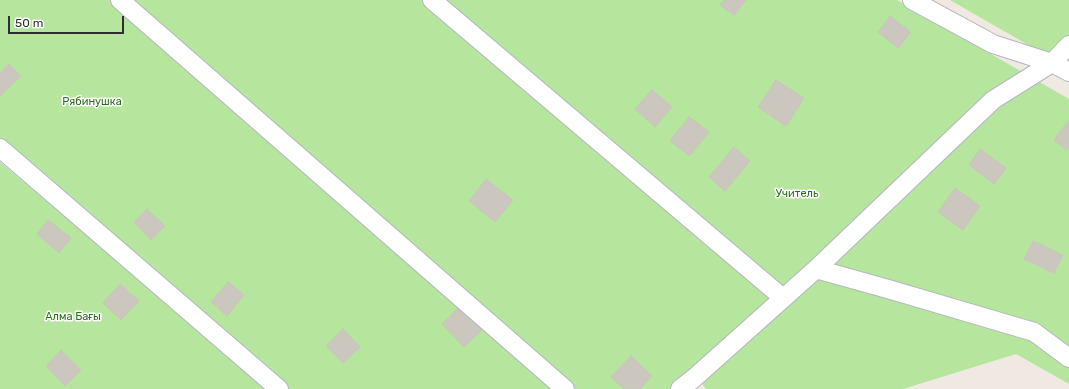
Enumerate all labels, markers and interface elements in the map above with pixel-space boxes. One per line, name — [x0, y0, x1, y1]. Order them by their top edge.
scale bar — [10, 8, 126, 34]
text: 50 m — [15, 16, 43, 30]
park label: Рябинушка — [62, 95, 122, 109]
park label: Учитель — [776, 187, 818, 201]
park label: Алма Бағы — [45, 310, 101, 324]

